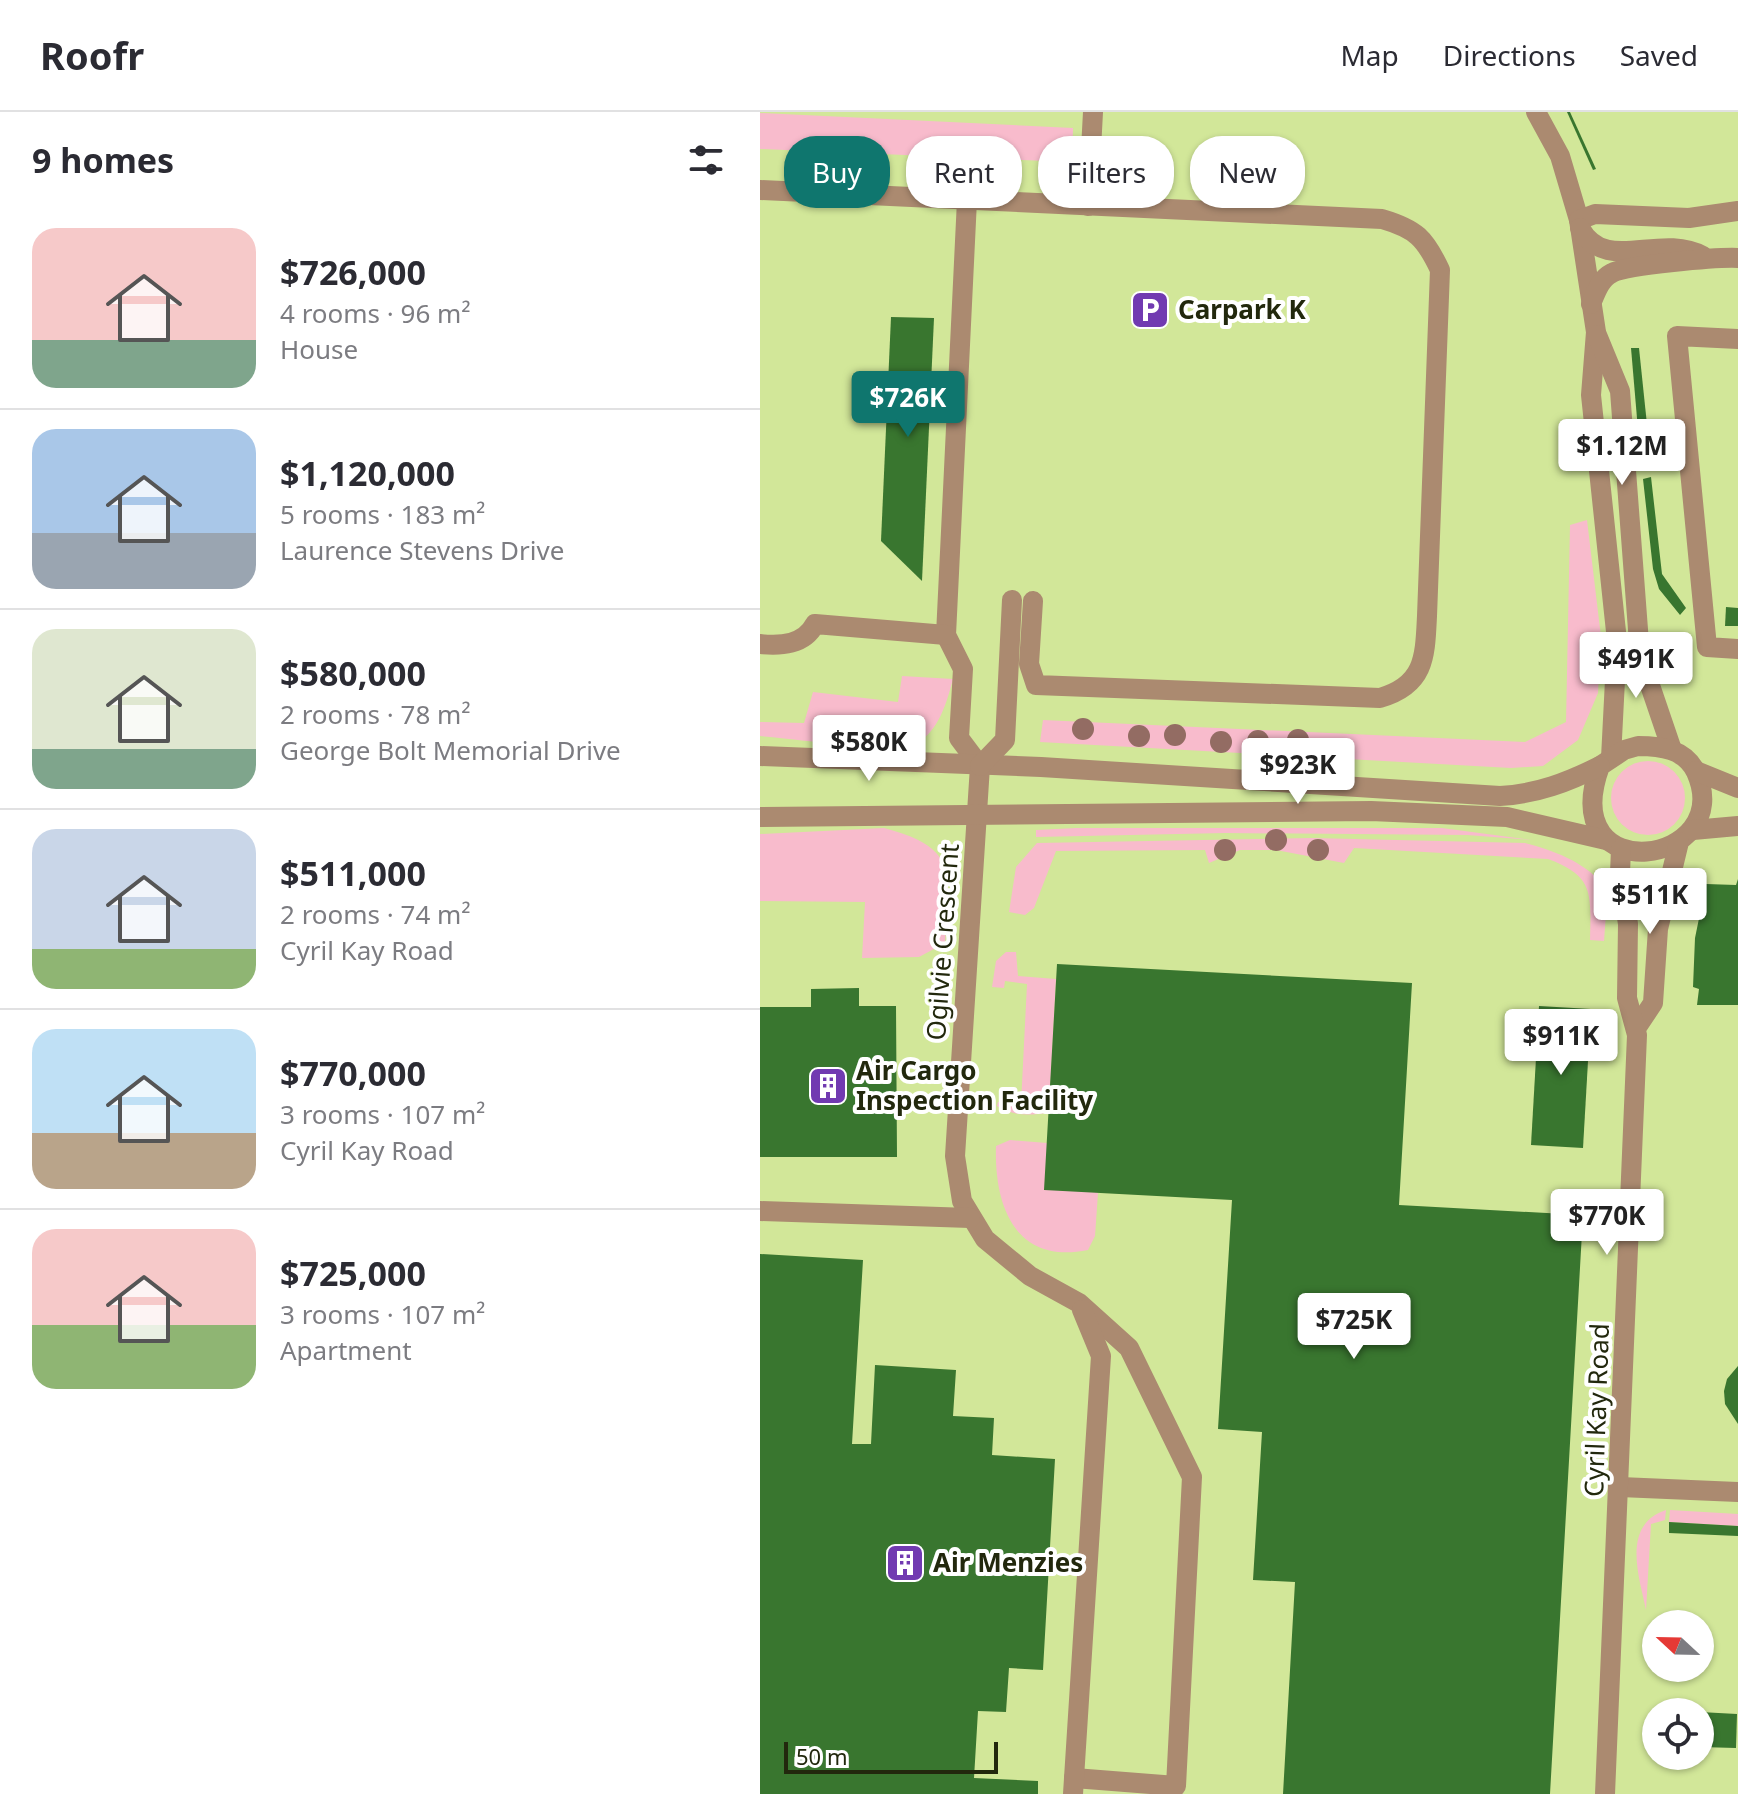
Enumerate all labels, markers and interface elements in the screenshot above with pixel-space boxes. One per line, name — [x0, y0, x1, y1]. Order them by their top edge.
text: Roofr — [40, 29, 144, 81]
text: Map — [1340, 36, 1399, 74]
text: Directions — [1443, 36, 1576, 74]
text: Saved — [1620, 36, 1698, 74]
chip: Buy — [784, 136, 890, 208]
chip: Rent — [906, 136, 1022, 208]
chip: Filters — [1038, 136, 1174, 208]
chip: New — [1190, 136, 1305, 208]
text: 9 homes — [32, 137, 174, 183]
icon: filters — [684, 138, 728, 182]
text: $726,000 — [280, 249, 426, 295]
icon: home — [96, 260, 192, 356]
parking icon: Carpark K — [1129, 289, 1171, 331]
place label: Carpark K — [1178, 291, 1306, 327]
text: 4 rooms · 96 m² — [280, 295, 470, 331]
text: House — [280, 331, 358, 367]
pin: $726K — [852, 371, 964, 439]
text: $726K — [870, 379, 946, 415]
pin: $1.12M — [1557, 419, 1687, 487]
text: $1.12M — [1576, 427, 1668, 463]
text: $1,120,000 — [280, 450, 455, 496]
icon: home — [96, 461, 192, 557]
text: 5 rooms · 183 m² — [280, 496, 485, 532]
text: Laurence Stevens Drive — [280, 532, 564, 568]
pin: $491K — [1580, 632, 1692, 700]
text: $491K — [1598, 640, 1674, 676]
text: $580,000 — [280, 650, 426, 696]
icon: home — [96, 661, 192, 757]
text: 2 rooms · 78 m² — [280, 696, 470, 732]
pin: $580K — [813, 715, 925, 783]
text: $580K — [831, 723, 907, 759]
text: George Bolt Memorial Drive — [280, 732, 621, 768]
pin: $923K — [1242, 738, 1354, 806]
text: $923K — [1260, 746, 1336, 782]
street label: Ogilvie Crescent — [917, 842, 967, 1042]
text: $511,000 — [280, 850, 426, 896]
icon: home — [96, 861, 192, 957]
pin: $511K — [1594, 868, 1706, 936]
text: $511K — [1612, 876, 1688, 912]
text: 2 rooms · 74 m² — [280, 896, 470, 932]
text: Cyril Kay Road — [280, 932, 454, 968]
pin: $911K — [1505, 1009, 1617, 1077]
text: $911K — [1523, 1017, 1599, 1053]
text: $770,000 — [280, 1050, 426, 1096]
place label: Air Cargo Inspection Facility — [856, 1052, 1093, 1118]
icon: home — [96, 1061, 192, 1157]
building icon: Air Cargo Inspection Facility — [807, 1065, 849, 1107]
text: 3 rooms · 107 m² — [280, 1096, 485, 1132]
text: Cyril Kay Road — [280, 1132, 454, 1168]
pin: $770K — [1551, 1189, 1663, 1257]
text: $770K — [1569, 1197, 1645, 1233]
text: $725,000 — [280, 1250, 426, 1296]
icon: home — [96, 1261, 192, 1357]
pin: $725K — [1298, 1293, 1410, 1361]
text: 3 rooms · 107 m² — [280, 1296, 485, 1332]
text: $725K — [1316, 1301, 1392, 1337]
street label: Cyril Kay Road — [1575, 1322, 1617, 1497]
text: Apartment — [280, 1332, 412, 1368]
building icon: Air Menzies — [884, 1542, 926, 1584]
place label: Air Menzies — [933, 1544, 1083, 1580]
north arrow — [1642, 1610, 1714, 1682]
map controls — [1642, 1610, 1714, 1770]
button: locate — [1642, 1698, 1714, 1770]
scale bar — [784, 1738, 998, 1774]
text: 50 m — [796, 1741, 847, 1771]

